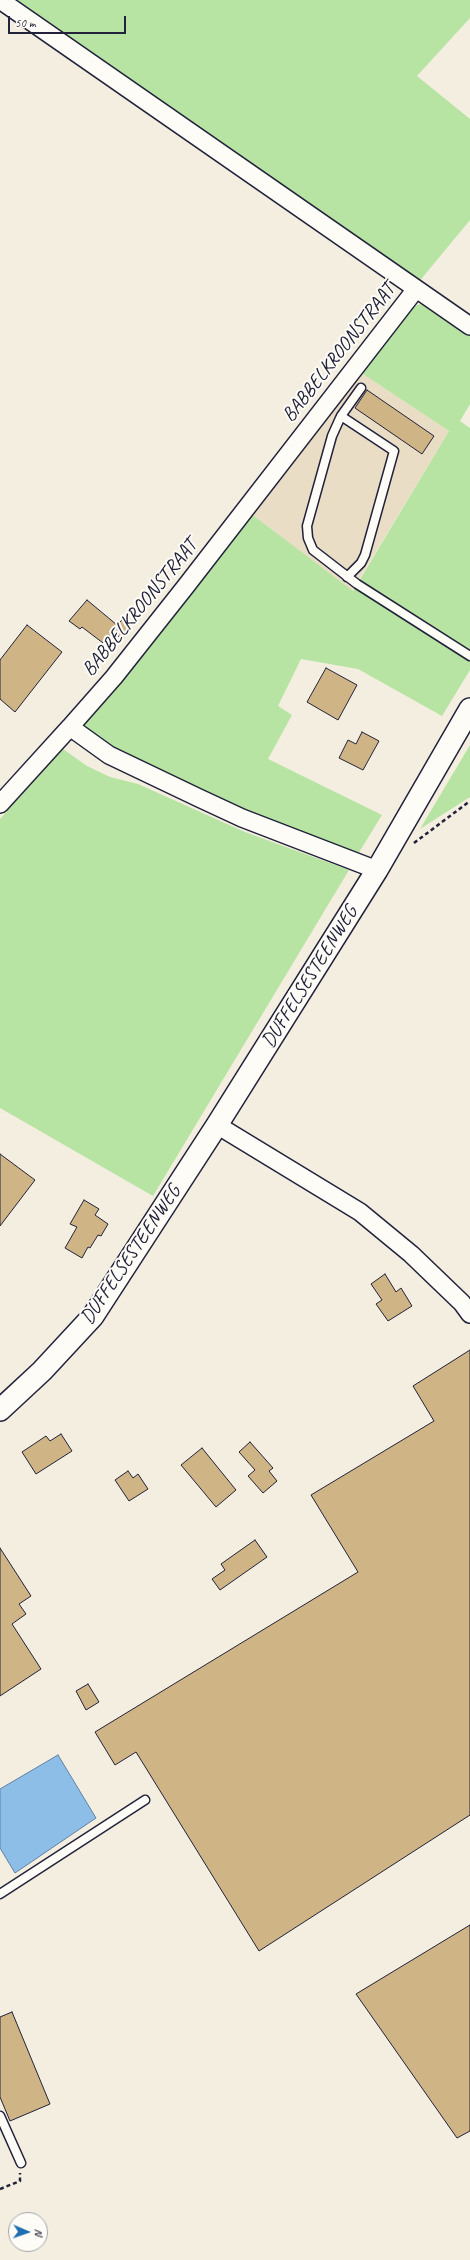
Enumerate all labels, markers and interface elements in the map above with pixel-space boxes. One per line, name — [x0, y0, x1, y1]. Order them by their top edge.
scale bar — [10, 8, 128, 34]
text: 50 m — [15, 15, 35, 31]
street label: BABBELKROONSTRAAT — [277, 279, 401, 427]
street label: BABBELKROONSTRAAT — [77, 535, 203, 681]
street label: DUFFELSESTEENWEG — [257, 902, 363, 1052]
street label: DUFFELSESTEENWEG — [76, 1181, 186, 1329]
north arrow — [8, 2212, 48, 2252]
text: N — [32, 2229, 46, 2236]

